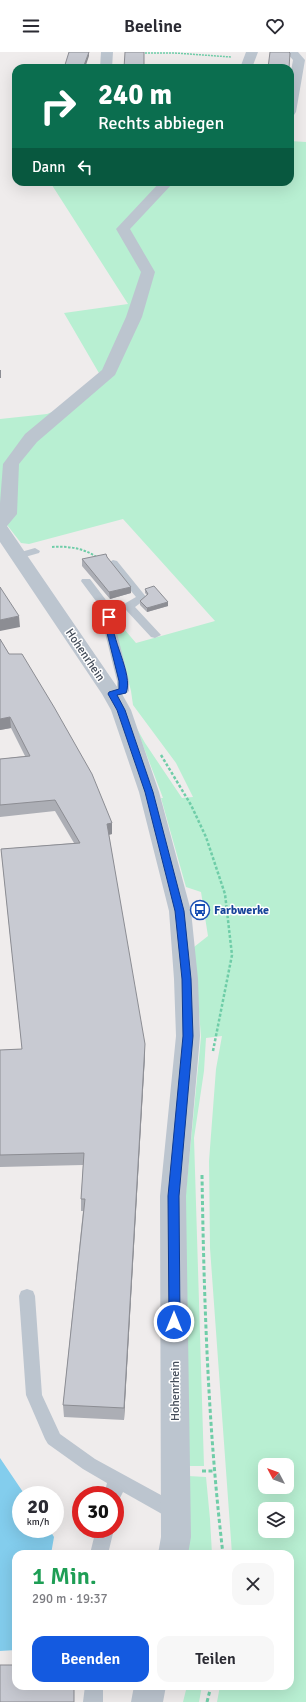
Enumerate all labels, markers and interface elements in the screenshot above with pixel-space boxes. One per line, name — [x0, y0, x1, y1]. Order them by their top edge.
icon: menu — [20, 15, 42, 37]
text: Beeline — [124, 15, 182, 37]
icon: heart — [264, 15, 286, 37]
text: 240 m — [98, 78, 172, 112]
icon: right — [32, 80, 84, 132]
text: Rechts abbiegen — [98, 112, 224, 134]
icon: left — [74, 156, 96, 178]
text: Dann — [32, 158, 66, 176]
pin — [92, 600, 126, 634]
icon: arrive — [98, 606, 120, 628]
street label: Hohenrhein — [62, 626, 108, 684]
bus stop icon: Farbwerke — [189, 899, 211, 921]
place label: Farbwerke — [214, 903, 269, 918]
position arrow — [153, 1301, 195, 1343]
street label: Hohenrhein — [168, 1361, 183, 1421]
north arrow — [258, 1458, 294, 1494]
map controls — [258, 1458, 294, 1538]
speed limit sign: 30 — [72, 1486, 124, 1538]
text: 20 — [27, 1494, 49, 1519]
button: layers — [258, 1502, 294, 1538]
text: km/h — [27, 1516, 49, 1528]
text: 1 Min. — [32, 1561, 97, 1591]
button: close — [232, 1563, 274, 1605]
text: 290 m · 19:37 — [32, 1591, 108, 1607]
button: Beenden — [32, 1636, 149, 1682]
button: Teilen — [157, 1636, 274, 1682]

